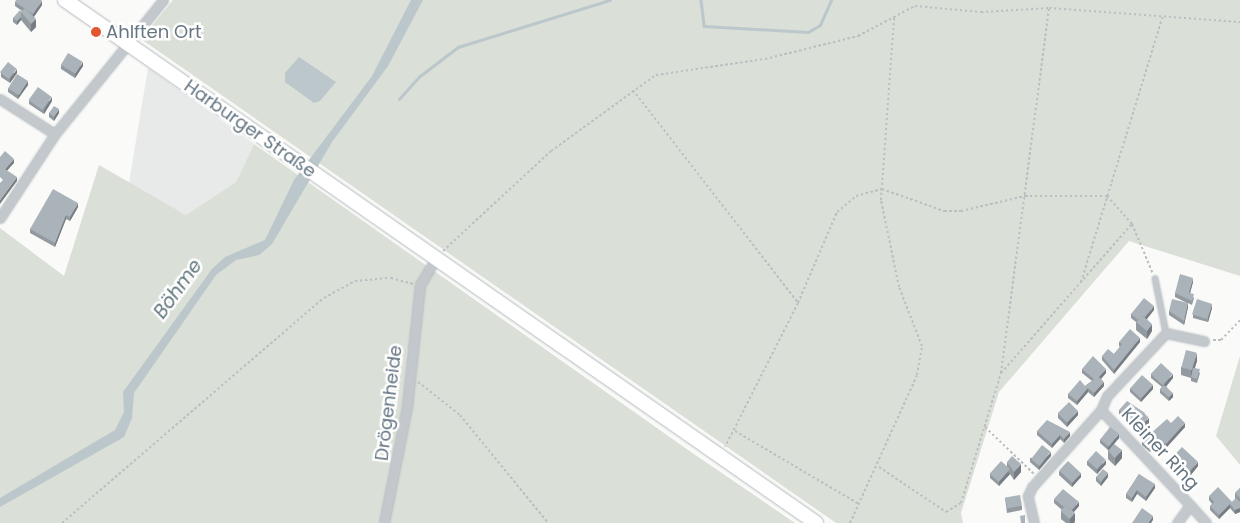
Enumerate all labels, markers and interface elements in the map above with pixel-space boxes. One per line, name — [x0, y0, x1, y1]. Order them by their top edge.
place label: Ahlften Ort — [106, 21, 201, 43]
marker: Ahlften Ort — [90, 26, 102, 38]
street label: Harburger Straße — [180, 75, 320, 183]
water label: Böhme — [149, 255, 207, 323]
street label: Drögenheide — [371, 344, 407, 462]
street label: Kleiner Ring — [1117, 404, 1203, 494]

